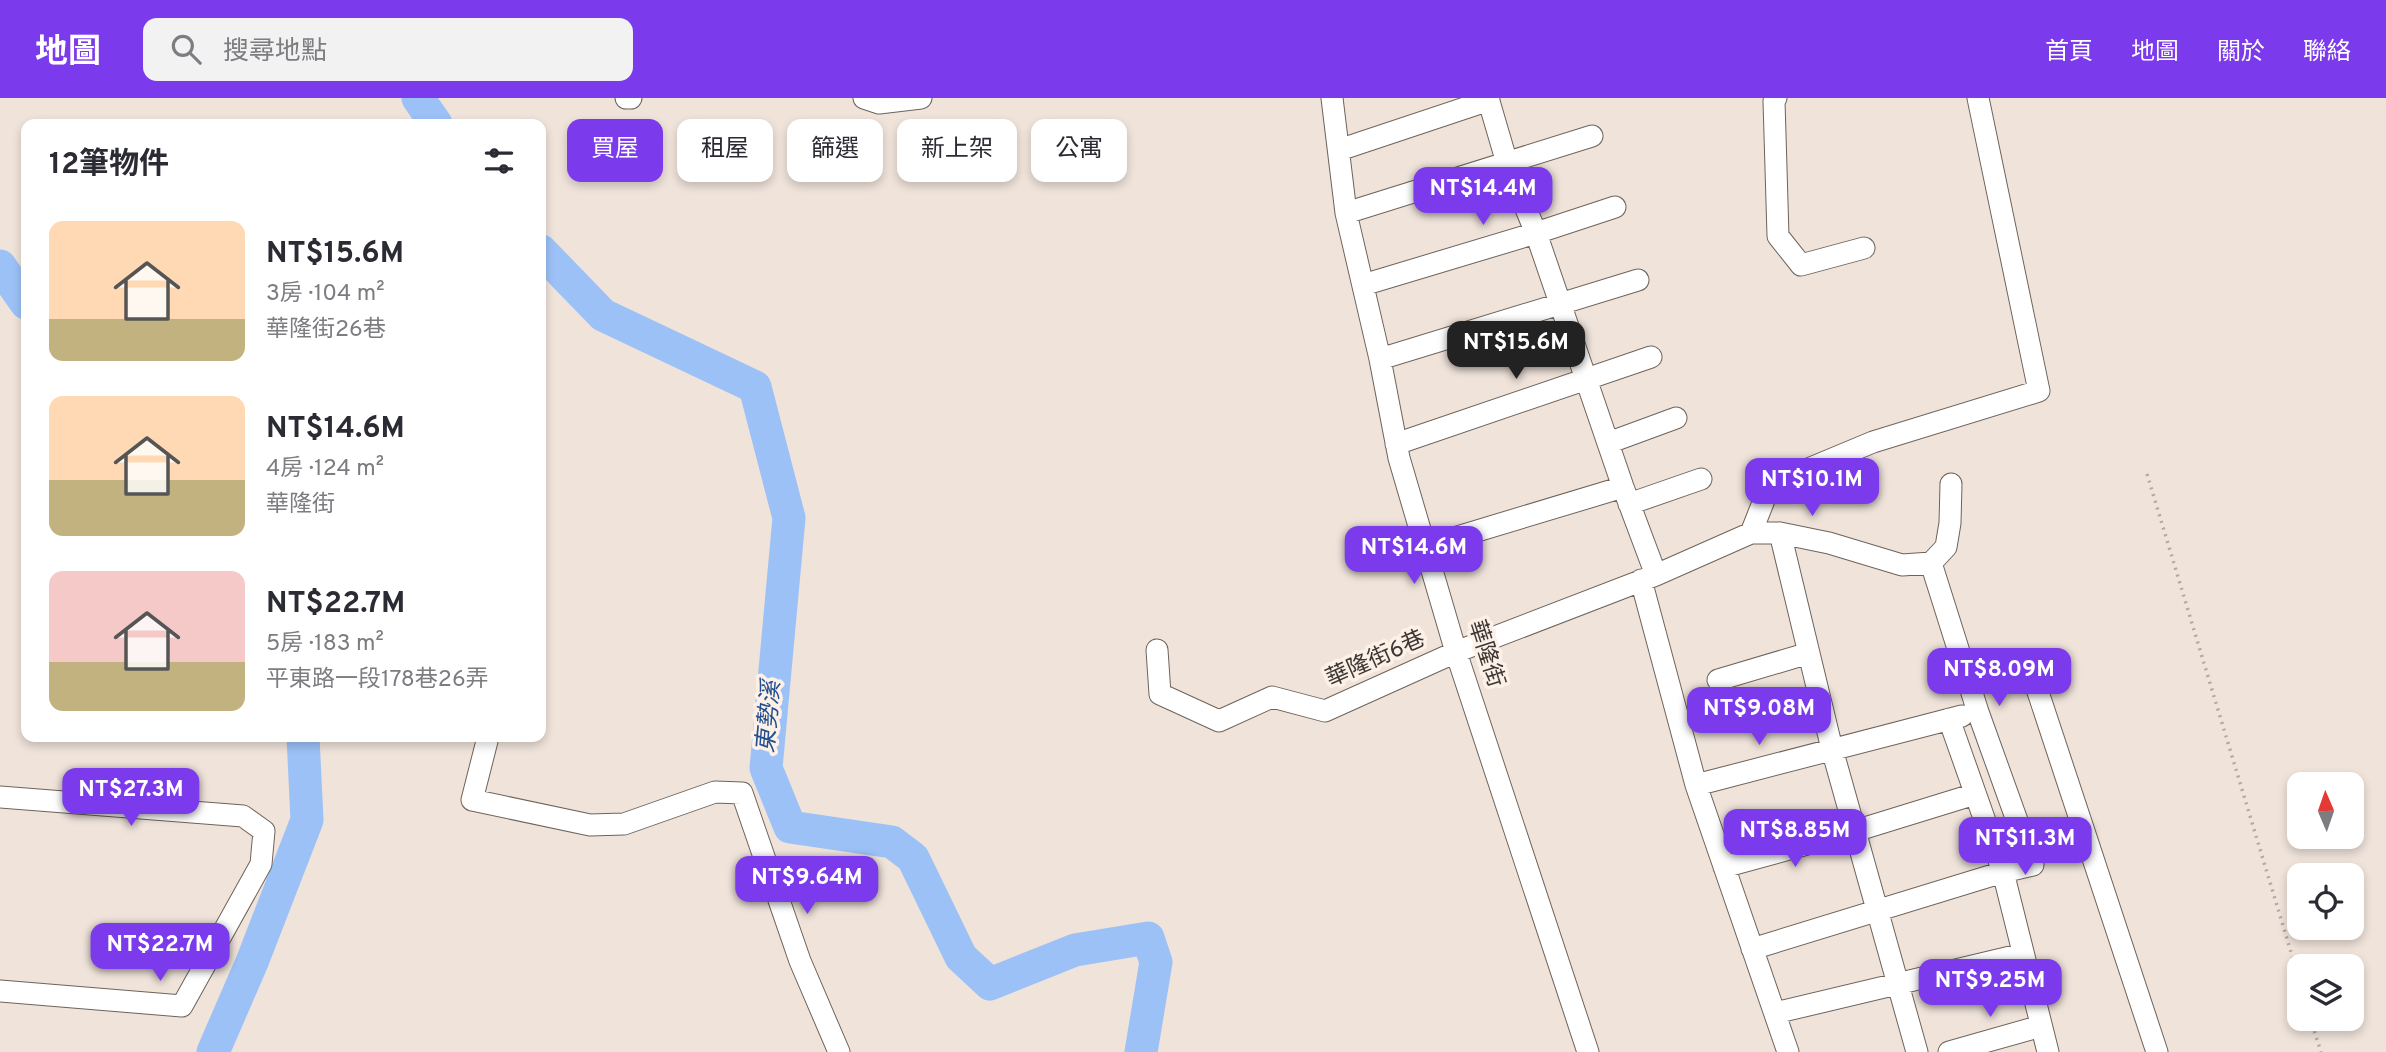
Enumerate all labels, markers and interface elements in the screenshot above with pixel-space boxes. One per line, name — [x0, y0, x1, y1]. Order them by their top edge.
search box — [143, 18, 633, 81]
icon: search — [167, 30, 205, 68]
text: 地圖 — [35, 33, 101, 75]
text: 搜尋地點 — [223, 36, 327, 69]
text: 首頁 — [2045, 38, 2093, 68]
text: 地圖 — [2131, 38, 2179, 68]
text: 關於 — [2217, 38, 2265, 68]
text: 聯絡 — [2303, 38, 2351, 68]
chip: 買屋 — [567, 119, 663, 182]
chip: 租屋 — [677, 119, 773, 182]
chip: 篩選 — [787, 119, 883, 182]
chip: 新上架 — [897, 119, 1017, 182]
chip: 公寓 — [1031, 119, 1127, 182]
icon: filters — [480, 142, 518, 180]
text: 12筆物件 — [49, 147, 169, 184]
pin: NT$14.4M — [1411, 167, 1555, 227]
text: NT$14.4M — [1429, 175, 1537, 204]
text: NT$15.6M — [266, 236, 404, 273]
icon: home — [105, 249, 189, 333]
text: 3房 · 104 m² — [266, 280, 385, 309]
text: 華隆街26巷 — [266, 316, 386, 345]
pin: NT$15.6M — [1444, 322, 1588, 381]
text: NT$15.6M — [1463, 329, 1569, 358]
text: NT$14.6M — [266, 411, 405, 448]
icon: home — [105, 424, 189, 508]
text: 4房 · 124 m² — [266, 455, 384, 484]
pin: NT$10.1M — [1740, 458, 1884, 518]
text: NT$10.1M — [1761, 466, 1863, 495]
text: 華隆街 — [266, 491, 335, 520]
pin: NT$14.6M — [1342, 526, 1486, 586]
text: NT$14.6M — [1361, 534, 1467, 563]
text: NT$22.7M — [266, 586, 405, 623]
icon: home — [105, 599, 189, 683]
street label: 華隆街 — [1461, 617, 1509, 691]
street label: 華隆街6巷 — [1322, 625, 1430, 695]
text: 5房 · 183 m² — [266, 630, 384, 659]
pin: NT$8.09M — [1927, 648, 2071, 708]
text: NT$8.09M — [1943, 656, 2055, 685]
text: 平東路一段178巷26弄 — [266, 666, 489, 695]
water label: 東勢溪 — [752, 677, 788, 754]
pin: NT$9.08M — [1687, 688, 1831, 747]
text: NT$9.08M — [1703, 695, 1815, 724]
pin: NT$27.3M — [59, 768, 203, 828]
north arrow — [2287, 772, 2364, 849]
map controls — [2287, 772, 2364, 1031]
text: NT$27.3M — [78, 776, 184, 805]
pin: NT$8.85M — [1723, 810, 1867, 869]
text: NT$8.85M — [1740, 817, 1850, 846]
pin: NT$11.3M — [1953, 818, 2097, 877]
text: NT$11.3M — [1975, 825, 2075, 854]
pin: NT$9.64M — [735, 856, 879, 916]
button: locate — [2287, 863, 2364, 940]
text: NT$9.64M — [751, 864, 863, 893]
pin: NT$22.7M — [88, 924, 232, 983]
text: NT$22.7M — [107, 931, 213, 960]
button: layers — [2287, 954, 2364, 1031]
pin: NT$9.25M — [1918, 960, 2062, 1019]
text: NT$9.25M — [1935, 967, 2045, 996]

